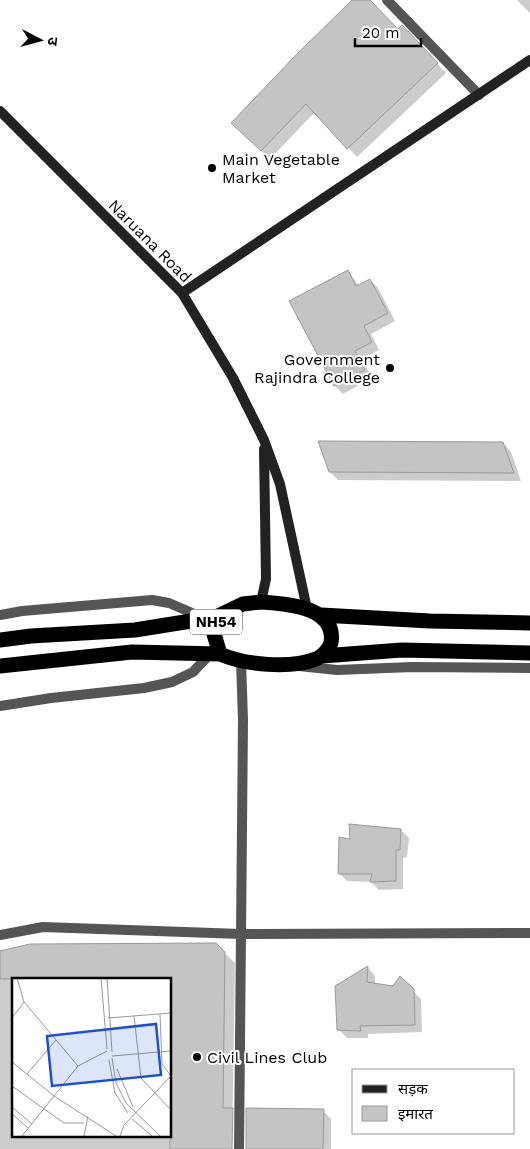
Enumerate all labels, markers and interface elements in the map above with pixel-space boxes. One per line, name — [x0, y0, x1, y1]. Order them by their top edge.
north arrow — [15, 15, 65, 65]
scale bar — [355, 15, 421, 47]
text: 20 m — [362, 24, 400, 42]
text: उ — [44, 36, 61, 47]
place label: Main Vegetable Market — [222, 150, 340, 187]
marker: Main Vegetable Market — [206, 162, 218, 174]
street label: Naruana Road — [105, 196, 195, 286]
place label: Government Rajindra College — [254, 350, 380, 387]
marker: Government Rajindra College — [384, 362, 396, 374]
road number: NH54 — [190, 610, 242, 634]
inset map — [12, 978, 171, 1136]
place label: Civil Lines Club — [207, 1048, 327, 1067]
marker: Civil Lines Club — [191, 1051, 203, 1063]
legend — [352, 1069, 515, 1134]
text: सड़क — [398, 1080, 428, 1098]
text: इमारत — [398, 1105, 433, 1123]

